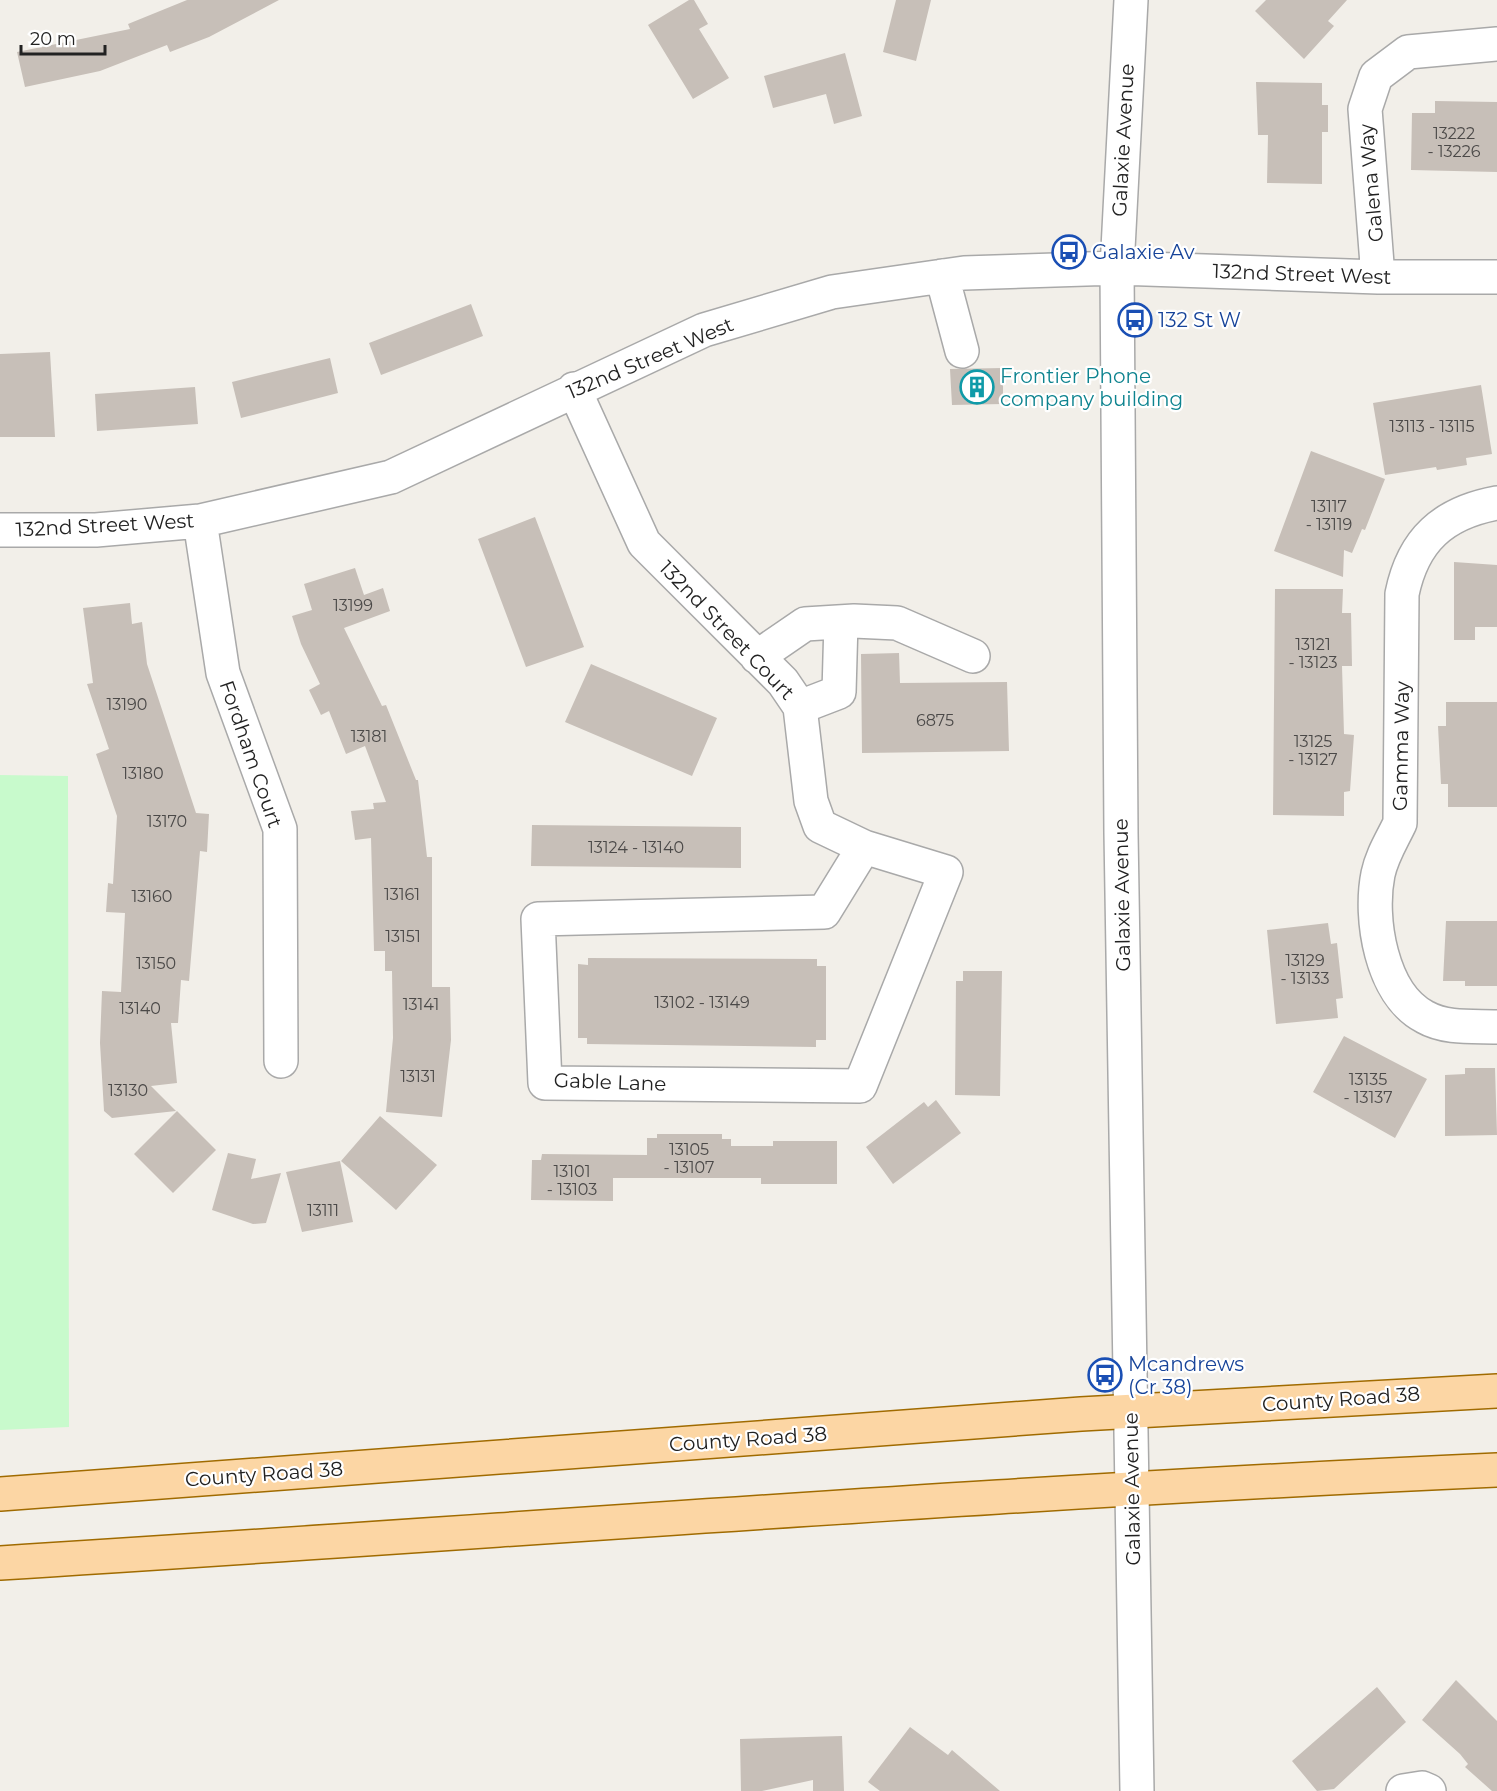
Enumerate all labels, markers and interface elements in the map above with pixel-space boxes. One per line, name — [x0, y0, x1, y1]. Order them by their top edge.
scale bar — [21, 18, 105, 56]
text: 20 m — [30, 28, 76, 50]
street label: Galaxie Avenue — [1107, 63, 1139, 217]
street label: Galena Way — [1354, 123, 1388, 243]
house number: 13222 - 13226 — [1428, 124, 1481, 161]
bus stop icon: Galaxie Av — [1051, 234, 1087, 270]
place label: Galaxie Av — [1092, 240, 1195, 264]
street label: 132nd Street West — [1212, 259, 1392, 289]
bus stop icon: 132 St W — [1117, 302, 1153, 338]
place label: 132 St W — [1158, 308, 1241, 332]
street label: 132nd Street West — [563, 312, 737, 404]
place label: Frontier Phone company building — [1000, 364, 1183, 411]
building icon: Frontier Phone company building — [959, 369, 995, 405]
house number: 13113 - 13115 — [1389, 417, 1475, 436]
house number: 13117 - 13119 — [1306, 497, 1352, 534]
street label: 132nd Street West — [15, 508, 195, 542]
street label: 132nd Street Court — [654, 556, 800, 704]
house number: 13199 — [333, 596, 373, 615]
house number: 13121 - 13123 — [1289, 635, 1338, 672]
street label: Fordham Court — [215, 677, 287, 831]
street label: Gamma Way — [1388, 681, 1414, 811]
house number: 13190 — [107, 695, 147, 714]
house number: 6875 — [916, 711, 954, 730]
house number: 13181 — [351, 727, 387, 746]
house number: 13125 - 13127 — [1288, 732, 1338, 769]
house number: 13180 — [122, 764, 164, 783]
house number: 13170 — [147, 812, 187, 831]
street label: Galaxie Avenue — [1109, 818, 1135, 972]
house number: 13124 - 13140 — [588, 838, 684, 857]
house number: 13161 — [384, 885, 420, 904]
house number: 13160 — [132, 887, 172, 906]
house number: 13151 — [385, 927, 421, 946]
house number: 13129 - 13133 — [1281, 951, 1329, 988]
house number: 13150 — [136, 954, 176, 973]
house number: 13102 - 13149 — [654, 993, 750, 1012]
house number: 13141 — [403, 995, 439, 1014]
house number: 13140 — [119, 999, 161, 1018]
house number: 13131 — [400, 1067, 436, 1086]
street label: Gable Lane — [553, 1068, 667, 1096]
house number: 13135 - 13137 — [1343, 1070, 1393, 1107]
house number: 13130 — [108, 1081, 148, 1100]
house number: 13105 - 13107 — [664, 1140, 714, 1177]
house number: 13101 - 13103 — [547, 1162, 597, 1199]
house number: 13111 — [307, 1201, 339, 1220]
place label: Mcandrews (Cr 38) — [1128, 1352, 1244, 1399]
bus stop icon: Mcandrews (Cr 38) — [1087, 1357, 1123, 1393]
street label: County Road 38 — [1261, 1382, 1421, 1416]
street label: Galaxie Avenue — [1119, 1412, 1145, 1566]
street label: County Road 38 — [668, 1422, 828, 1456]
street label: County Road 38 — [184, 1457, 344, 1491]

